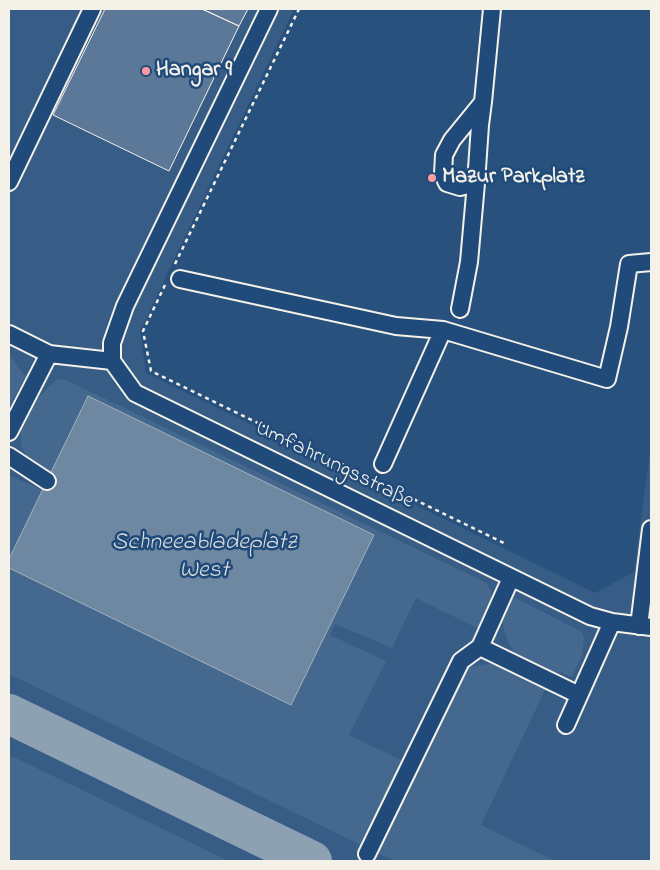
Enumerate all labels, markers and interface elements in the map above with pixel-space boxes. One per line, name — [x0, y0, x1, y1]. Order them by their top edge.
place label: Hangar 9 — [156, 58, 232, 84]
marker: Hangar 9 — [140, 65, 152, 77]
place label: Mazur Parkplatz — [442, 165, 585, 191]
marker: Mazur Parkplatz — [426, 172, 438, 184]
street label: Umfahrungsstraße — [250, 416, 418, 516]
water label: Schneeabladeplatz West — [112, 530, 296, 586]

